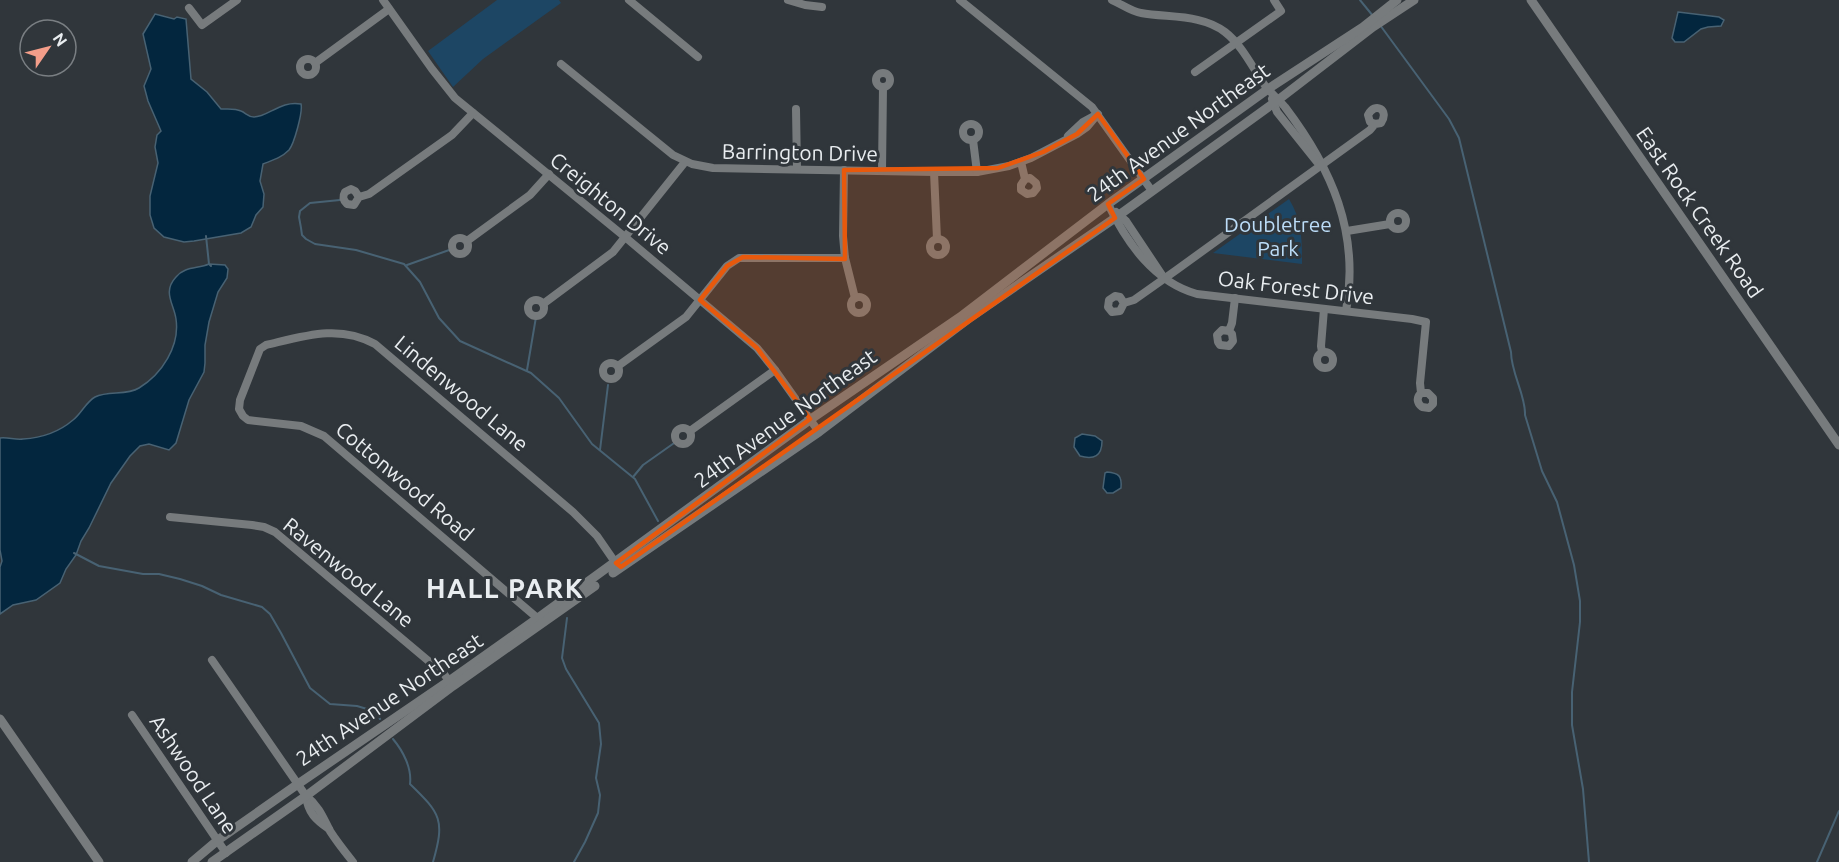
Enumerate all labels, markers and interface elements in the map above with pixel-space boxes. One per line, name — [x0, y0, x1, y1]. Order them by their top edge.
north arrow — [18, 18, 78, 78]
text: N — [49, 29, 71, 49]
street label: 24th Avenue Northeast — [1082, 58, 1274, 206]
street label: East Rock Creek Road — [1632, 122, 1768, 302]
street label: Barrington Drive — [722, 139, 878, 165]
street label: Creighton Drive — [546, 147, 676, 259]
park label: Doubletree Park — [1224, 212, 1332, 260]
street label: Oak Forest Drive — [1217, 266, 1375, 308]
street label: Lindenwood Lane — [390, 330, 534, 456]
street label: 24th Avenue Northeast — [689, 344, 881, 492]
street label: Cottonwood Road — [331, 416, 479, 546]
street label: Ravenwood Lane — [279, 512, 419, 632]
district label: HALL PARK — [426, 573, 584, 603]
street label: 24th Avenue Northeast — [291, 628, 487, 770]
street label: Ashwood Lane — [145, 710, 243, 838]

